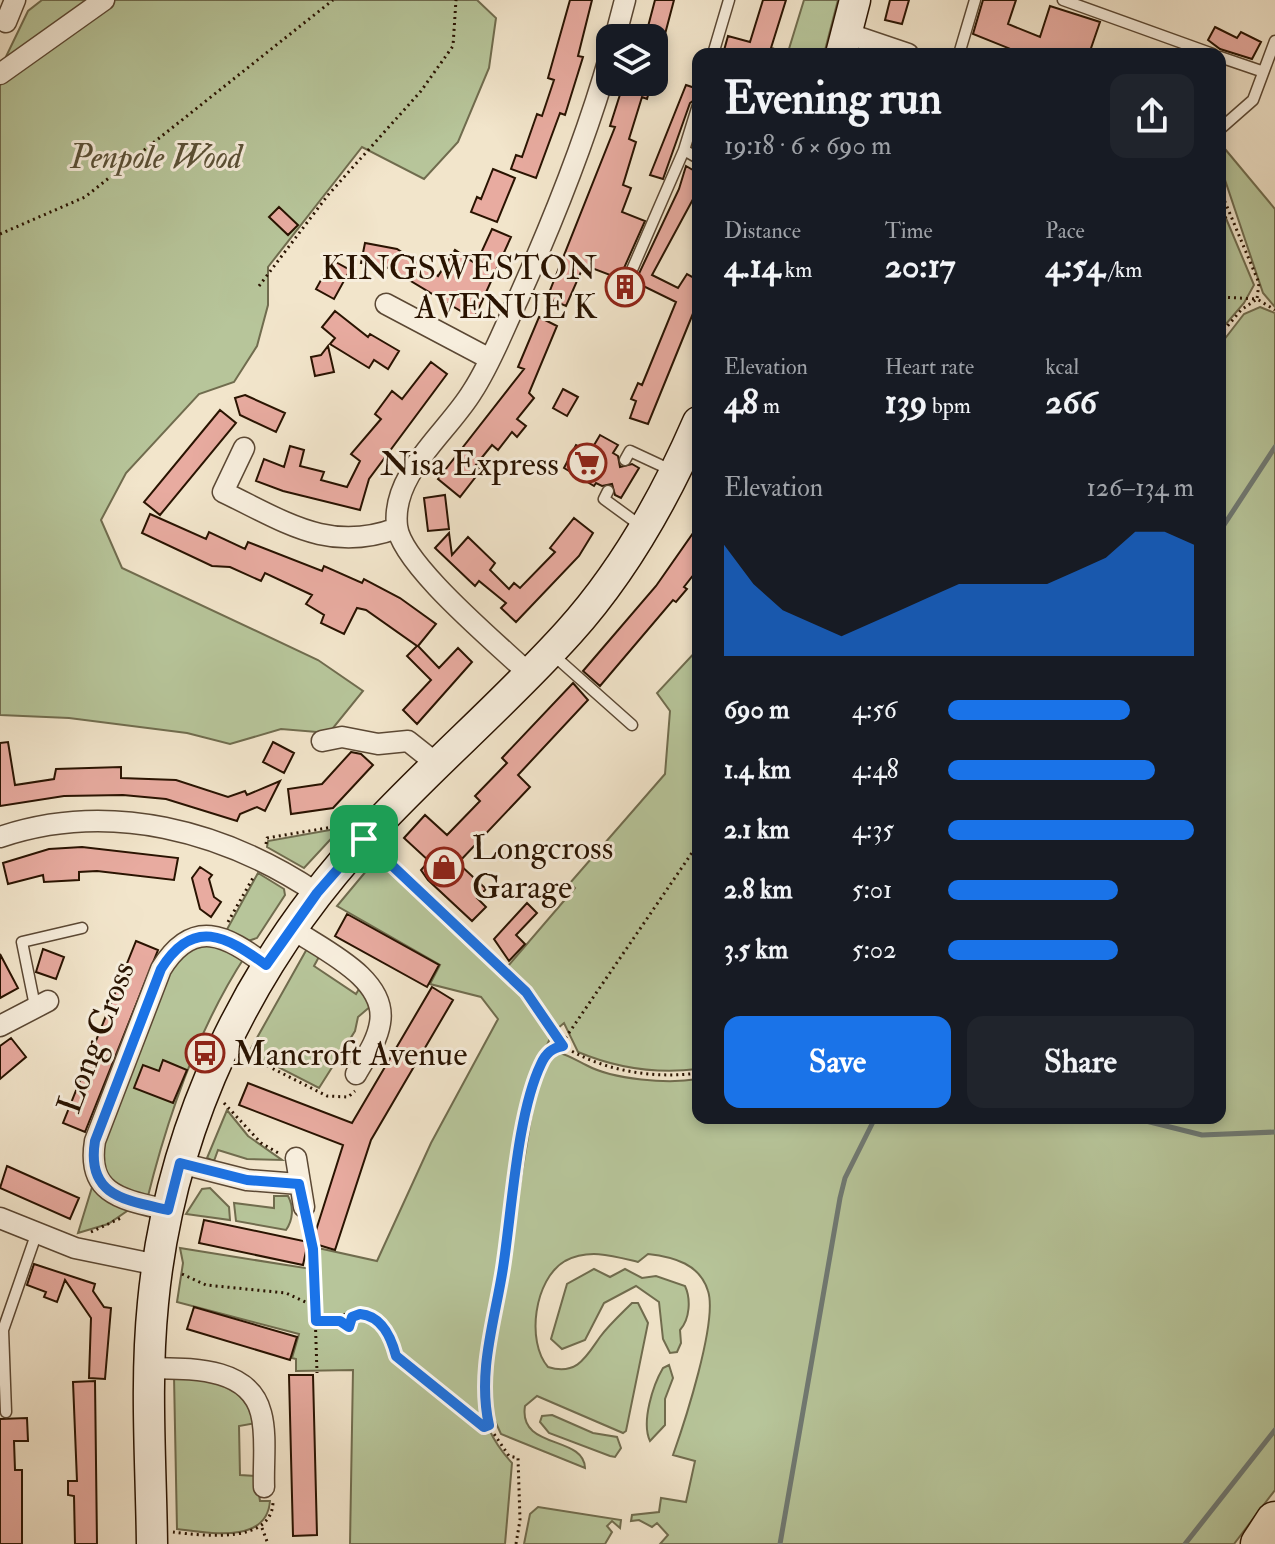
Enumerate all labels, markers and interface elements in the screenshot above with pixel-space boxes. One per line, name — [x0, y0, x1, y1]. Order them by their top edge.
map controls — [596, 24, 668, 96]
button: layers — [596, 24, 668, 96]
text: Evening run — [724, 72, 942, 127]
button: share — [1110, 74, 1194, 158]
text: 19:18 · 6 × 690 m — [724, 130, 891, 162]
park label: Penpole Wood — [69, 136, 244, 179]
text: Distance — [724, 217, 801, 245]
text: Time — [885, 217, 933, 245]
text: Pace — [1045, 217, 1085, 245]
text: 4.14 — [724, 245, 780, 288]
text: 20:17 — [885, 245, 955, 288]
text: 4:54 — [1045, 245, 1104, 288]
place label: KINGSWESTON AVENUE K — [321, 247, 598, 329]
text: km — [780, 256, 812, 284]
text: /km — [1104, 256, 1142, 284]
building icon: KINGSWESTON AVENUE K — [604, 266, 646, 308]
text: Elevation — [724, 353, 808, 381]
text: Heart rate — [885, 353, 974, 381]
text: kcal — [1045, 353, 1079, 381]
text: 48 — [724, 381, 758, 424]
text: 139 — [885, 381, 927, 424]
text: 266 — [1045, 381, 1097, 424]
text: m — [758, 392, 780, 420]
text: bpm — [927, 392, 971, 420]
supermarket icon: Nisa Express — [566, 442, 608, 484]
place label: Nisa Express — [380, 443, 559, 486]
text: Elevation — [724, 472, 823, 504]
text: 126–134 m — [1086, 472, 1194, 504]
text: 690 m — [724, 694, 789, 726]
text: 4:56 — [852, 694, 897, 726]
text: 1.4 km — [724, 754, 791, 786]
text: 4:48 — [852, 754, 899, 786]
pin — [330, 805, 398, 873]
text: 2.1 km — [724, 814, 790, 846]
text: 4:35 — [852, 814, 894, 846]
icon: arrive — [342, 817, 386, 861]
place label: Longcross Garage — [472, 827, 613, 909]
shop icon: Longcross Garage — [423, 846, 465, 888]
text: 2.8 km — [724, 874, 792, 906]
text: 5:01 — [852, 874, 892, 906]
text: 3.5 km — [724, 934, 788, 966]
text: 5:02 — [852, 934, 896, 966]
street label: Long Cross — [48, 955, 145, 1120]
button: Save — [724, 1016, 951, 1108]
button: Share — [967, 1016, 1194, 1108]
bus stop icon: Mancroft Avenue — [184, 1032, 226, 1074]
place label: Mancroft Avenue — [233, 1033, 467, 1076]

